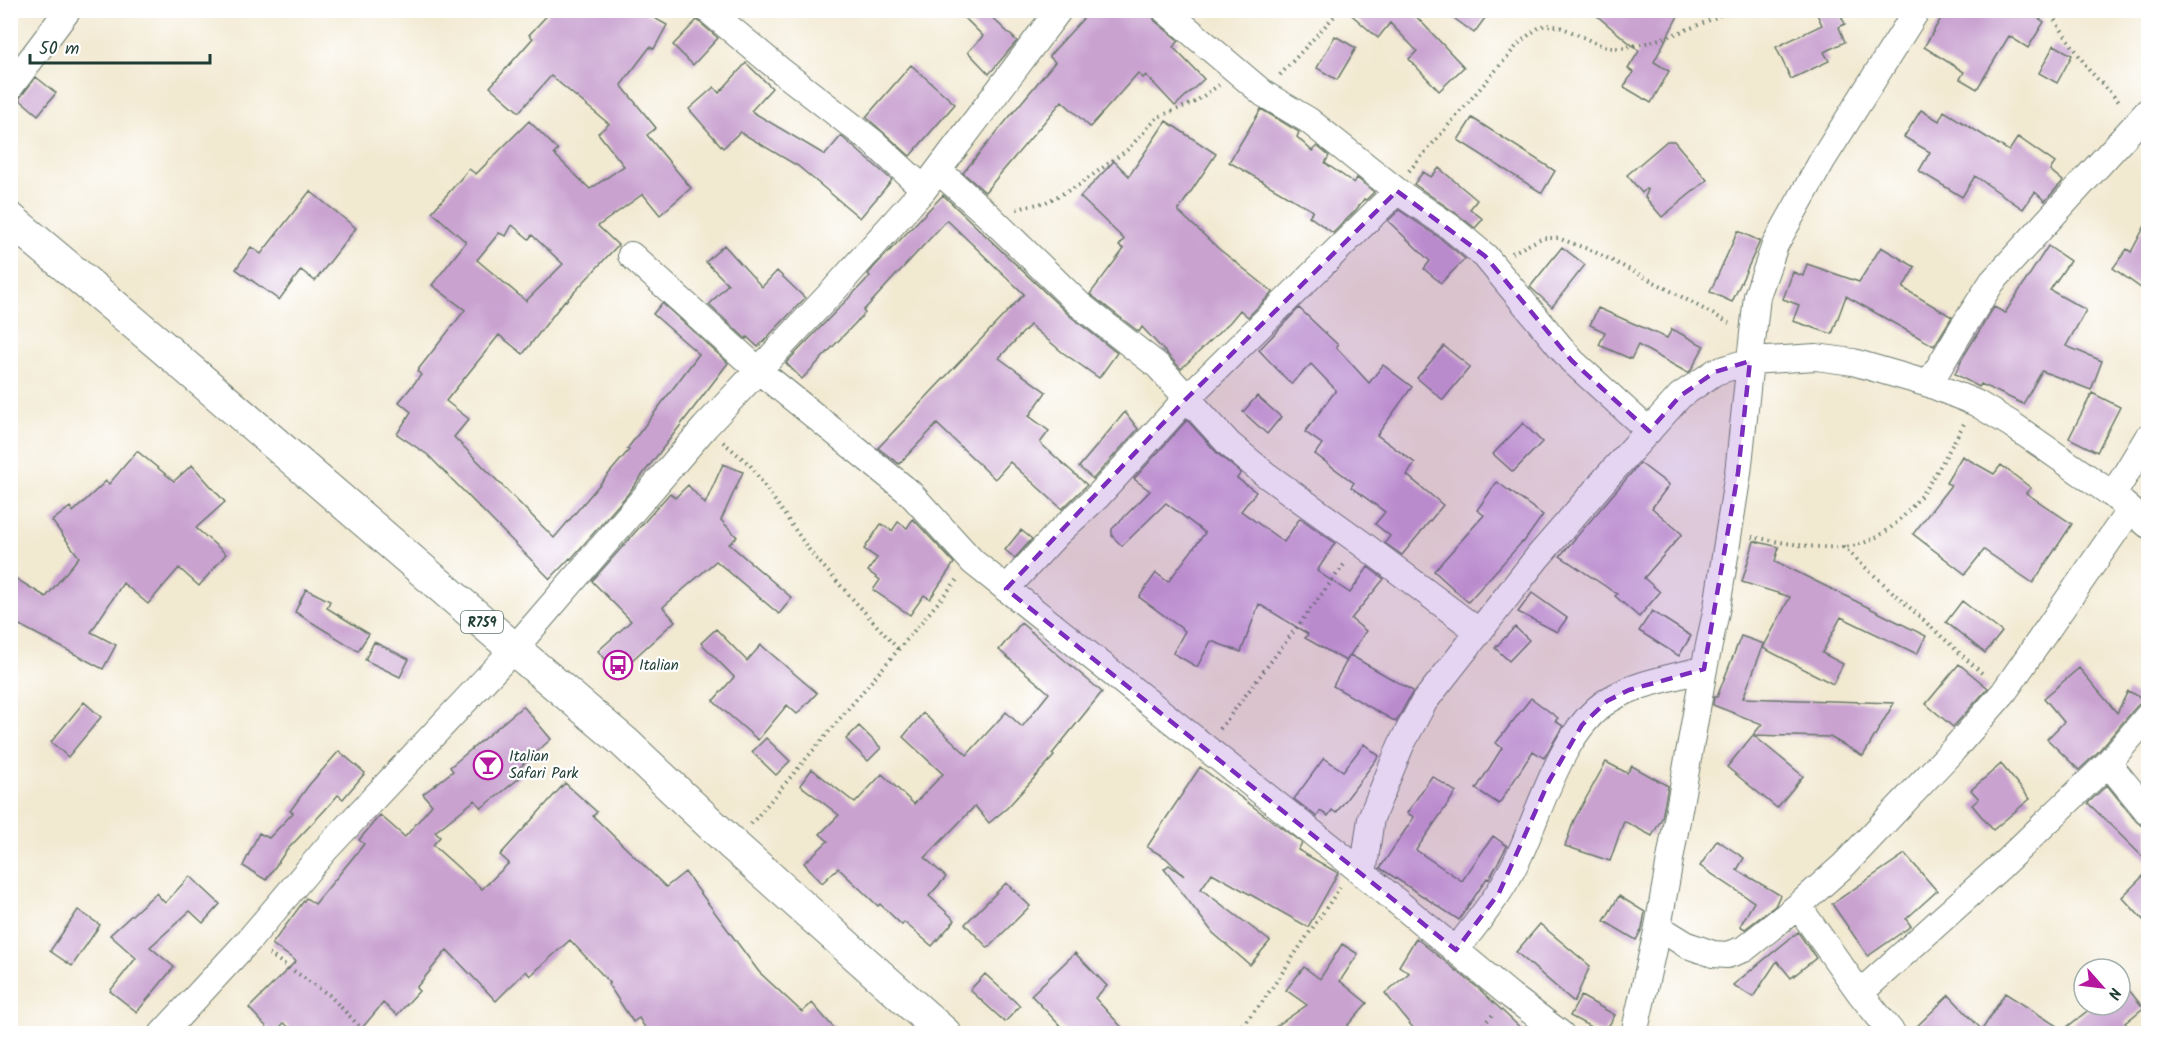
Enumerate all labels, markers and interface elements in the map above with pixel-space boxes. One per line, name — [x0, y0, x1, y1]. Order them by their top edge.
scale bar — [30, 27, 210, 65]
text: 50 m — [39, 35, 79, 64]
road number: R759 — [461, 611, 503, 633]
bus stop icon: Italian — [602, 649, 634, 681]
place label: Italian — [639, 654, 679, 678]
place label: Italian Safari Park — [509, 745, 579, 786]
bar icon: Italian Safari Park — [472, 749, 504, 781]
north arrow — [2072, 957, 2132, 1017]
text: N — [2101, 983, 2127, 1004]

